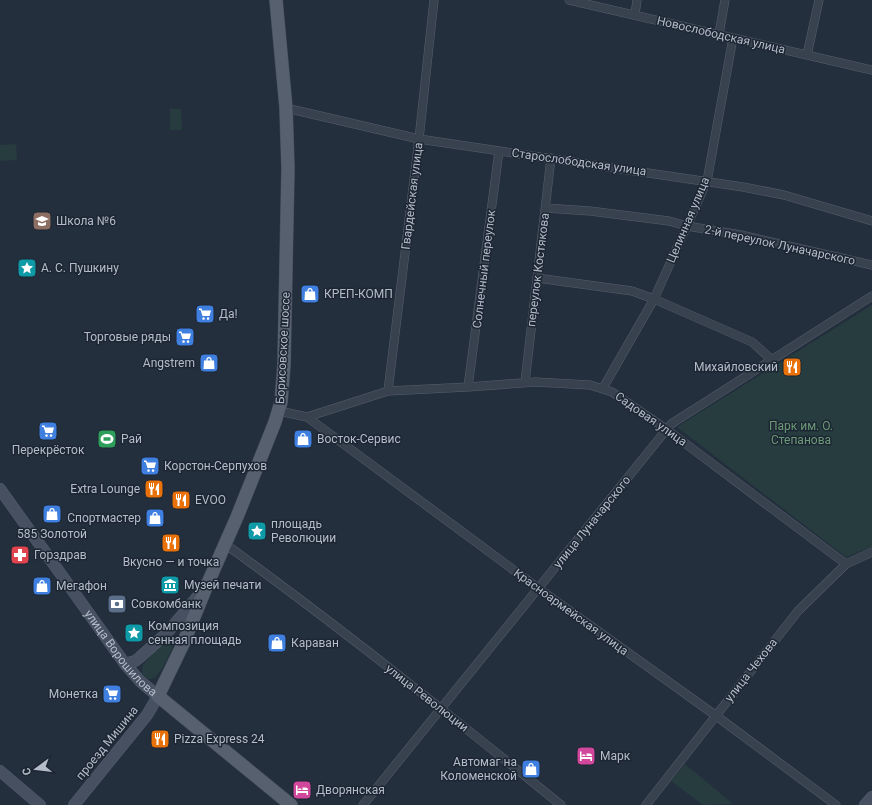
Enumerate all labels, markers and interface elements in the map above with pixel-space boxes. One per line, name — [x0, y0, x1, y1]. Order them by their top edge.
street label: Новослободская улица — [655, 13, 787, 57]
street label: Гвардейская улица — [398, 142, 426, 250]
street label: Старослободская улица — [511, 146, 647, 178]
street label: Целинная улица — [664, 175, 712, 265]
street label: Солнечный переулок — [470, 208, 498, 329]
school or university icon: Школа №6 — [31, 210, 53, 232]
street label: переулок Костякова — [524, 212, 552, 328]
place label: Школа №6 — [56, 214, 116, 228]
street label: 2-й переулок Луначарского — [703, 222, 857, 268]
place icon: А. С. Пушкину — [16, 257, 38, 279]
place label: А. С. Пушкину — [41, 261, 119, 275]
shop icon: КРЕП-КОМП — [299, 283, 321, 305]
place label: КРЕП-КОМП — [324, 287, 393, 301]
street label: Борисовское шоссе — [273, 292, 293, 404]
supermarket icon: Да! — [194, 303, 216, 325]
place label: Да! — [219, 307, 238, 321]
supermarket icon: Торговые ряды — [174, 326, 196, 348]
place label: Торговые ряды — [84, 330, 171, 344]
shop icon: Angstrem — [198, 352, 220, 374]
place label: Angstrem — [143, 356, 195, 370]
restaurant icon: Михайловский — [781, 356, 803, 378]
place label: Михайловский — [694, 360, 778, 374]
street label: Садовая улица — [612, 389, 690, 449]
park label: Парк им. О. Степанова — [769, 419, 833, 447]
supermarket icon: Перекрёсток — [37, 420, 59, 442]
sports icon: Рай — [96, 428, 118, 450]
shop icon: Восток-Сервис — [292, 428, 314, 450]
place label: Рай — [121, 432, 142, 446]
place label: Восток-Сервис — [317, 432, 401, 446]
place label: Перекрёсток — [12, 443, 85, 457]
supermarket icon: Корстон-Серпухов — [139, 455, 161, 477]
place label: Корстон-Серпухов — [164, 459, 267, 473]
street label: улица Луначарского — [551, 473, 634, 571]
restaurant icon: Extra Lounge — [143, 478, 165, 500]
place label: Extra Lounge — [70, 482, 140, 496]
restaurant icon: EVOO — [170, 489, 192, 511]
place label: EVOO — [195, 493, 226, 507]
shop icon: 585 Золотой — [41, 503, 63, 525]
shop icon: Спортмастер — [144, 507, 166, 529]
place label: Спортмастер — [67, 511, 141, 525]
place label: площадь Революции — [271, 517, 336, 545]
place icon: площадь Революции — [246, 520, 268, 542]
place label: 585 Золотой — [17, 527, 87, 541]
restaurant icon: Вкусно — и точка — [160, 532, 182, 554]
pharmacy icon: Горздрав — [9, 544, 31, 566]
place label: Горздрав — [34, 548, 87, 562]
place label: Вкусно — и точка — [123, 555, 219, 569]
street label: Красноармейская улица — [511, 566, 631, 658]
museum icon: Музей печати — [159, 574, 181, 596]
shop icon: Мегафон — [31, 575, 53, 597]
place label: Музей печати — [184, 578, 262, 592]
place label: Мегафон — [56, 579, 107, 593]
bank icon: Совкомбанк — [106, 593, 128, 615]
place label: Совкомбанк — [131, 597, 202, 611]
street label: улица Ворошилова — [82, 607, 160, 699]
place label: Композиция сенная площадь — [148, 619, 242, 647]
place icon: Композиция сенная площадь — [123, 622, 145, 644]
shop icon: Караван — [266, 632, 288, 654]
place label: Караван — [291, 636, 339, 650]
street label: улица Чехова — [722, 636, 780, 704]
street label: улица Революции — [383, 661, 471, 735]
supermarket icon: Монетка — [101, 683, 123, 705]
place label: Монетка — [49, 687, 98, 701]
street label: проезд Мишина — [73, 703, 141, 783]
restaurant icon: Pizza Express 24 — [149, 728, 171, 750]
place label: Pizza Express 24 — [174, 732, 265, 746]
hotel icon: Марк — [575, 745, 597, 767]
north arrow — [16, 749, 56, 789]
place label: Марк — [600, 749, 631, 763]
place label: Автомаг на Коломенской — [440, 755, 517, 783]
shop icon: Автомаг на Коломенской — [520, 758, 542, 780]
text: С — [20, 766, 34, 777]
hotel icon: Дворянская — [291, 779, 313, 801]
place label: Дворянская — [316, 783, 385, 797]

